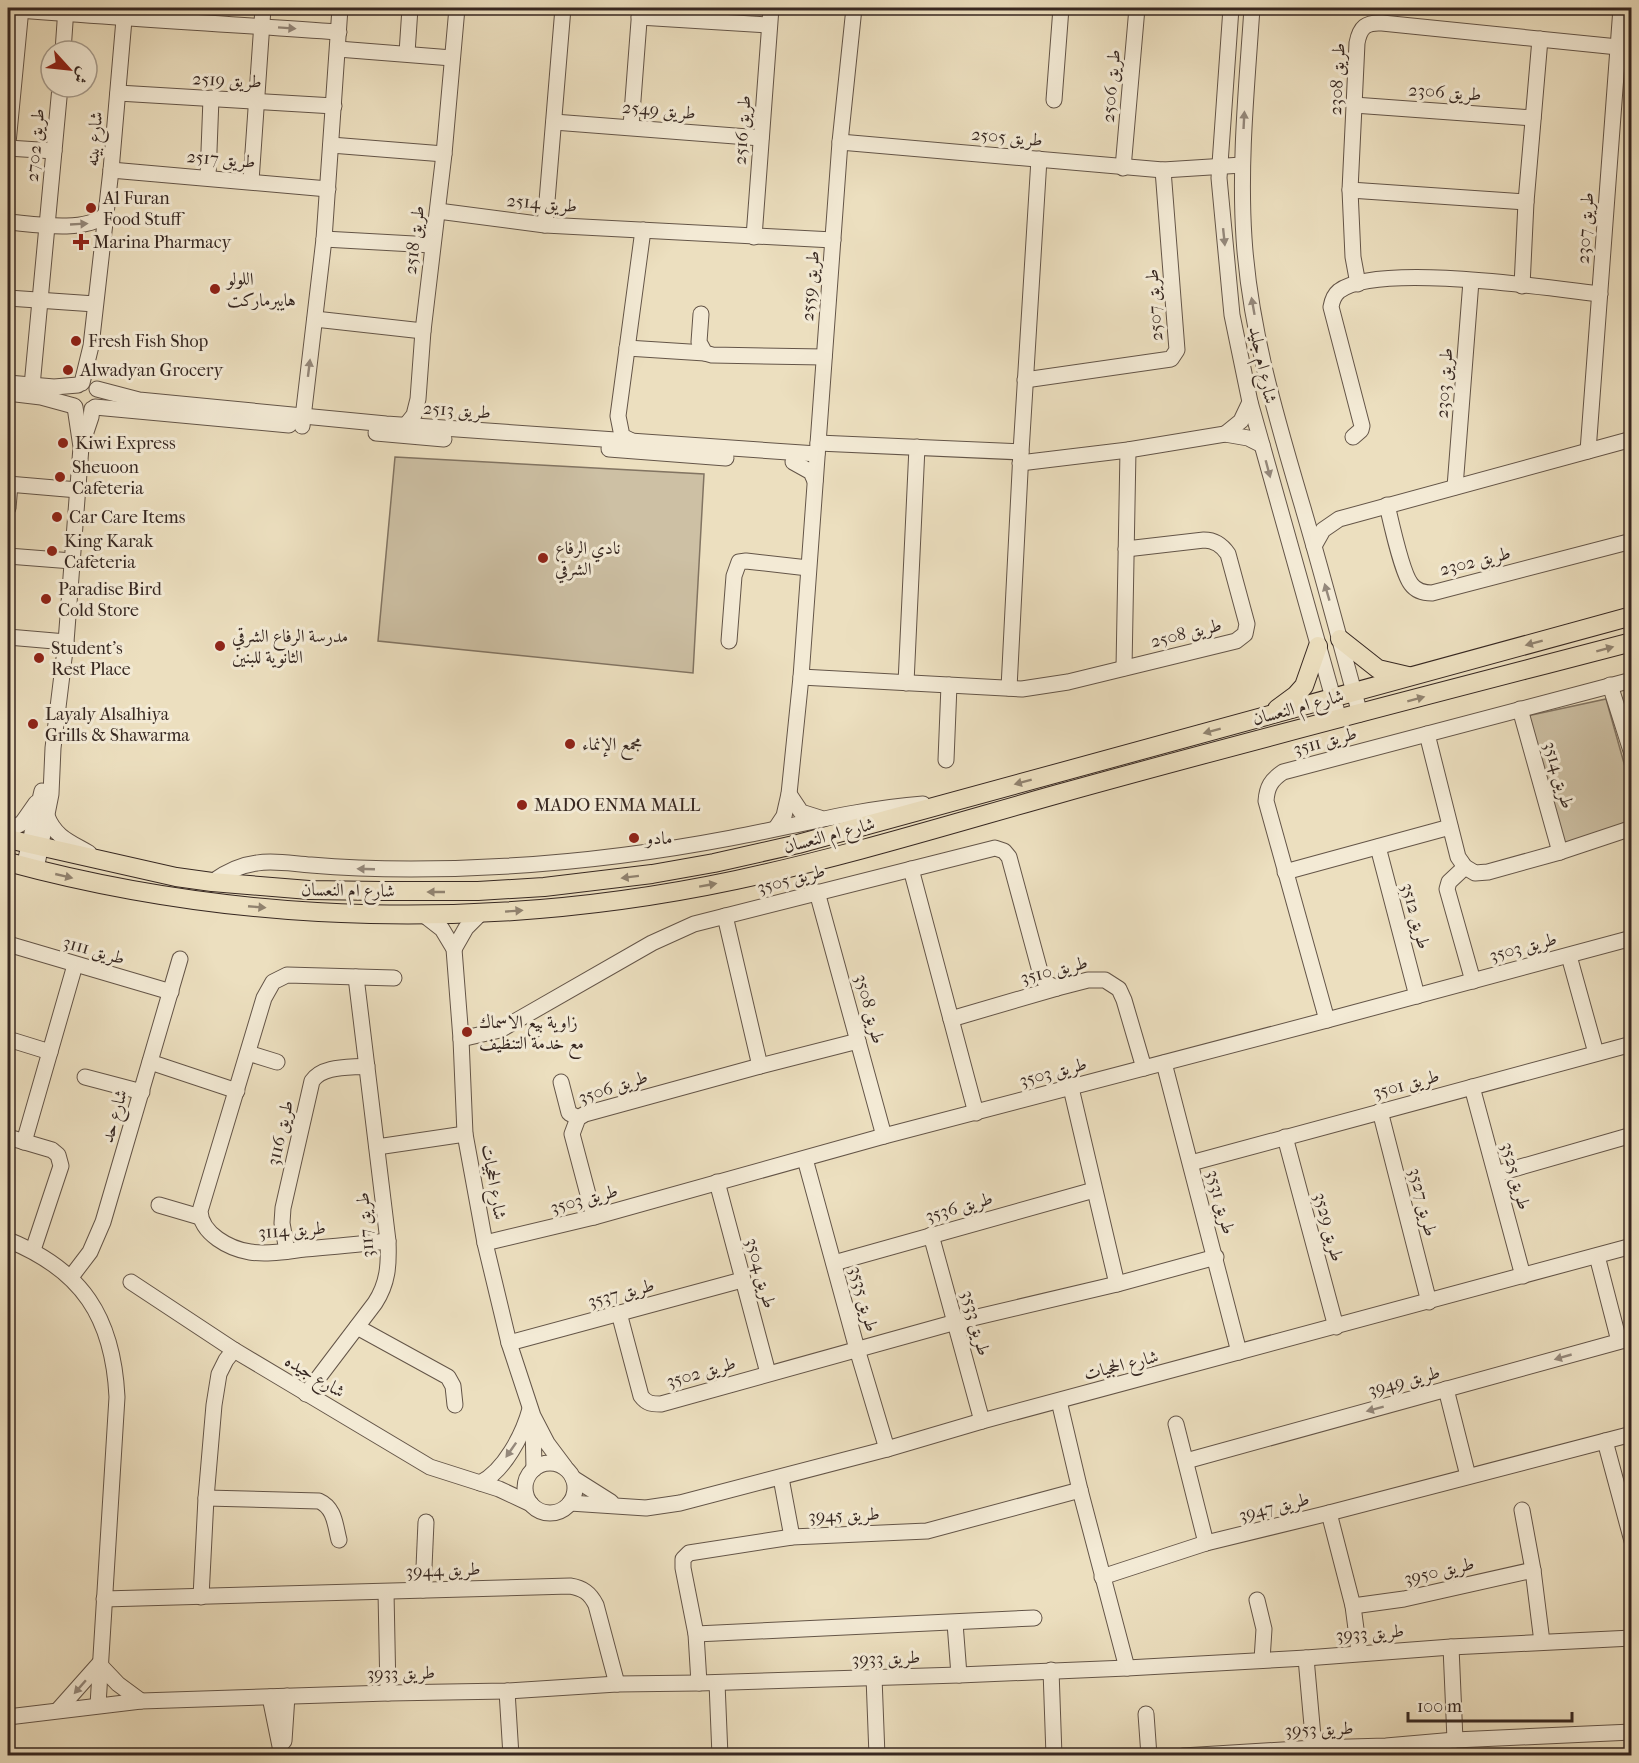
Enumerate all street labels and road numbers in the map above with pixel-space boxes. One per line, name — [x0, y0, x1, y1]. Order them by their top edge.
street label: طريق 2308 — [1325, 42, 1351, 116]
street label: طريق 2506 — [1098, 49, 1126, 124]
street label: طريق 2519 — [192, 68, 262, 94]
street label: طريق 2306 — [1408, 79, 1482, 107]
street label: طريق 2516 — [730, 94, 756, 166]
street label: طريق 2549 — [621, 97, 697, 125]
street label: طريق 2702 — [22, 107, 50, 183]
street label: شارع بينه — [82, 111, 111, 168]
street label: طريق 2505 — [970, 124, 1043, 152]
street label: طريق 2517 — [186, 146, 256, 174]
street label: طريق 2514 — [506, 190, 578, 218]
street label: طريق 2307 — [1573, 191, 1599, 265]
street label: طريق 2518 — [400, 204, 430, 276]
street label: طريق 2559 — [797, 250, 825, 322]
street label: طريق 2507 — [1142, 268, 1168, 342]
street label: شارع ام جليد — [1239, 325, 1281, 407]
street label: طريق 2303 — [1432, 347, 1458, 419]
street label: طريق 2513 — [422, 398, 491, 424]
street label: طريق 2302 — [1437, 543, 1513, 581]
street label: طريق 2508 — [1148, 614, 1224, 653]
street label: شارع ام النعسان — [1250, 685, 1347, 735]
street label: طريق 3511 — [1291, 723, 1359, 761]
street label: طريق 3514 — [1538, 739, 1578, 811]
street label: شارع ام النعسان — [781, 813, 878, 863]
street label: طريق 3505 — [755, 860, 828, 900]
street label: شارع ام النعسان — [301, 879, 395, 907]
street label: طريق 3512 — [1396, 881, 1434, 952]
street label: طريق 3503 — [1487, 928, 1560, 968]
street label: طريق 3111 — [60, 932, 127, 970]
street label: طريق 3510 — [1018, 952, 1090, 990]
street label: طريق 3508 — [849, 972, 889, 1046]
street label: طريق 3503 — [1017, 1053, 1090, 1093]
street label: طريق 3506 — [576, 1066, 651, 1109]
street label: طريق 3501 — [1371, 1066, 1442, 1104]
street label: شارع حد — [97, 1087, 136, 1146]
street label: طريق 3116 — [263, 1098, 299, 1168]
street label: طريق 3525 — [1495, 1140, 1535, 1212]
street label: شارع الحجيات — [473, 1143, 510, 1222]
street label: طريق 3527 — [1403, 1166, 1441, 1239]
street label: طريق 3531 — [1201, 1168, 1239, 1237]
street label: طريق 3503 — [548, 1180, 621, 1220]
street label: طريق 3536 — [923, 1188, 996, 1228]
street label: طريق 3529 — [1308, 1190, 1348, 1264]
street label: طريق 3117 — [352, 1191, 380, 1259]
street label: طريق 3114 — [258, 1218, 327, 1244]
street label: طريق 3504 — [740, 1236, 780, 1311]
street label: طريق 3535 — [844, 1264, 882, 1335]
street label: طريق 3537 — [586, 1275, 657, 1313]
street label: طريق 3533 — [956, 1288, 994, 1358]
street label: شارع الحجيات — [1082, 1346, 1162, 1389]
street label: شارع جيده — [279, 1350, 349, 1406]
street label: طريق 3502 — [664, 1353, 738, 1393]
street label: طريق 3949 — [1366, 1362, 1443, 1402]
street label: طريق 3947 — [1237, 1489, 1312, 1527]
street label: طريق 3945 — [808, 1504, 880, 1528]
street label: طريق 3950 — [1402, 1553, 1476, 1591]
street label: طريق 3944 — [405, 1559, 481, 1583]
street label: طريق 3933 — [1335, 1621, 1405, 1647]
street label: طريق 3933 — [851, 1647, 921, 1671]
street label: طريق 3933 — [367, 1662, 435, 1686]
street label: طريق 3953 — [1284, 1718, 1354, 1742]

